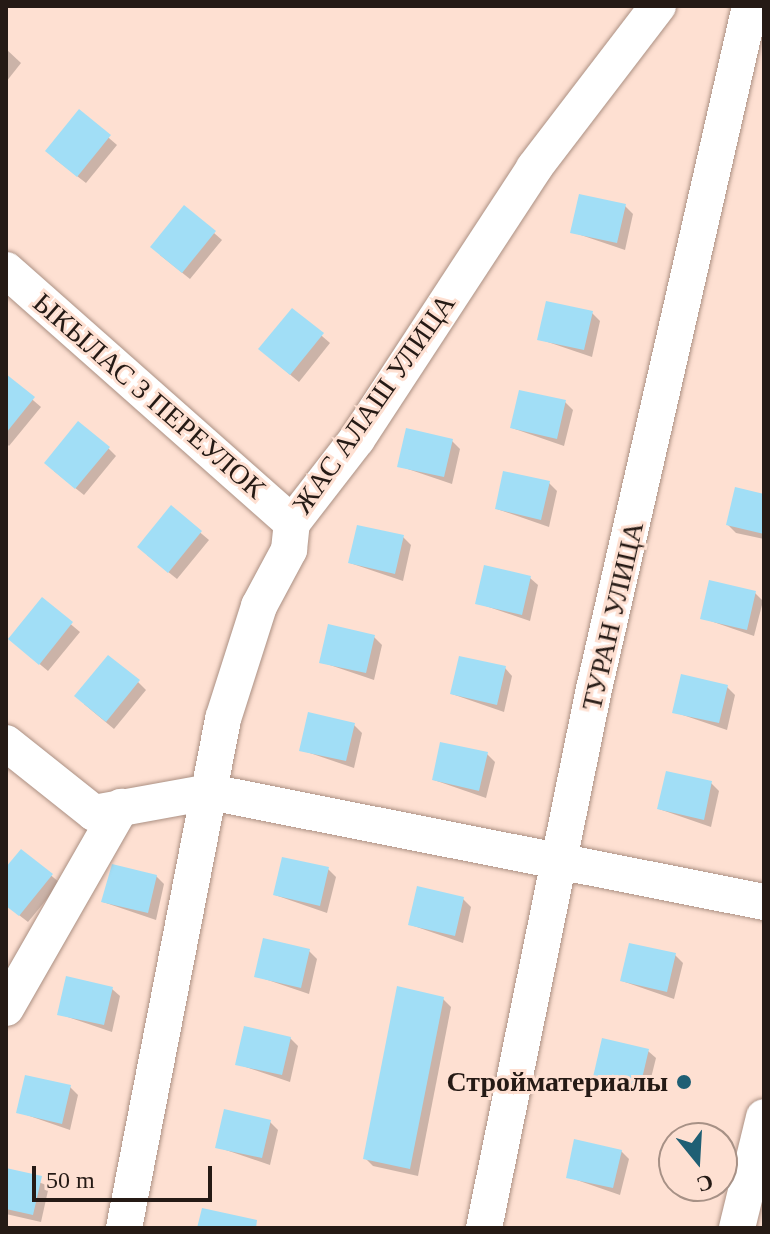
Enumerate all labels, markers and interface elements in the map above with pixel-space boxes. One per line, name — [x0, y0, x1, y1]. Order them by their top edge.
street label: ЫКЫЛАС 3 ПЕРЕУЛОК — [26, 286, 272, 506]
street label: ЖАС АЛАШ УЛИЦА — [286, 288, 462, 520]
street label: ТУРАН УЛИЦА — [575, 518, 651, 714]
place label: Стройматериалы — [446, 1065, 668, 1099]
marker: Стройматериалы — [675, 1073, 693, 1091]
north arrow — [658, 1122, 738, 1202]
scale bar — [36, 1150, 216, 1200]
text: 50 m — [46, 1167, 95, 1193]
text: С — [694, 1169, 716, 1198]

